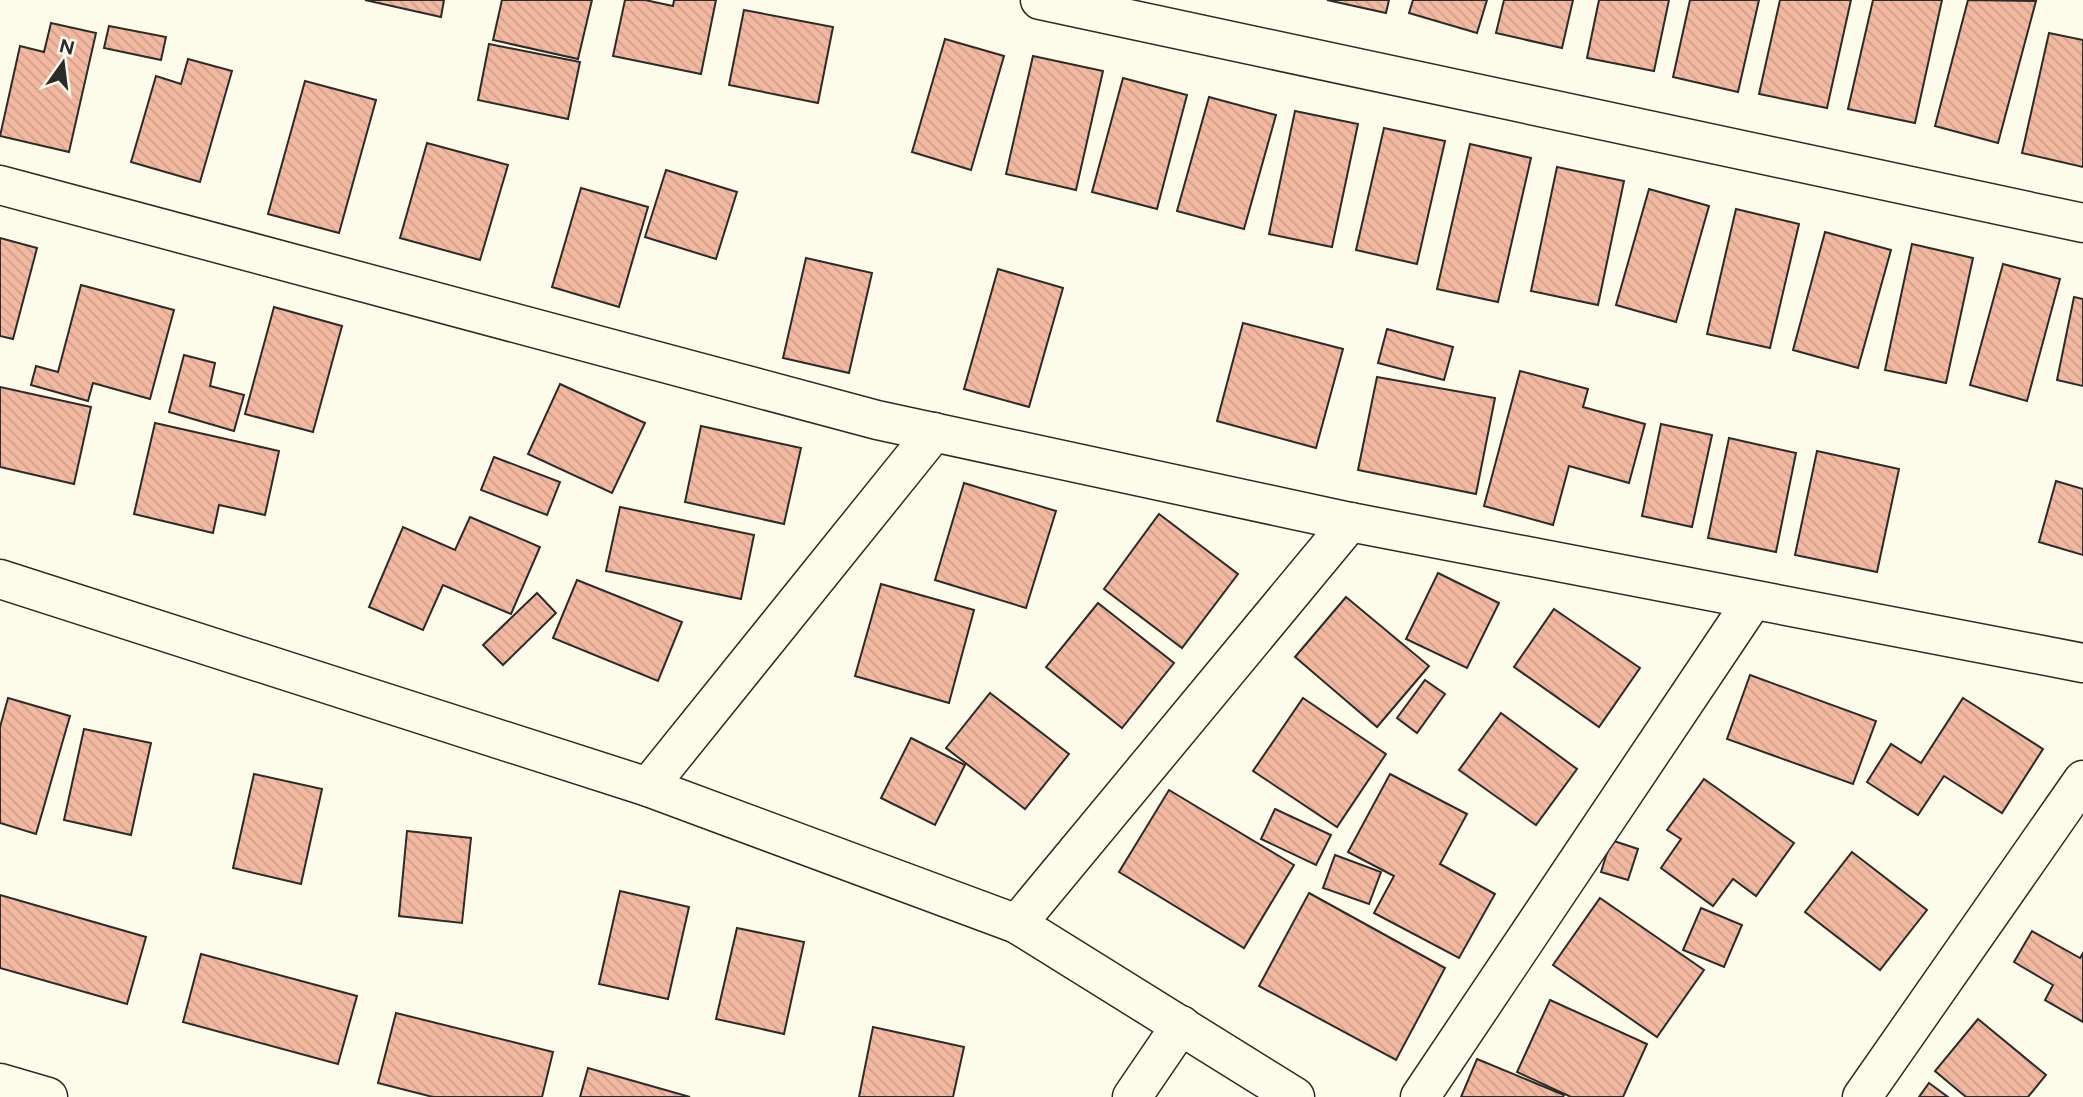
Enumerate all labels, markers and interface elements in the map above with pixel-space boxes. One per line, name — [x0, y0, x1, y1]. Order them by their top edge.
north arrow — [28, 28, 98, 98]
text: N — [57, 34, 77, 60]

